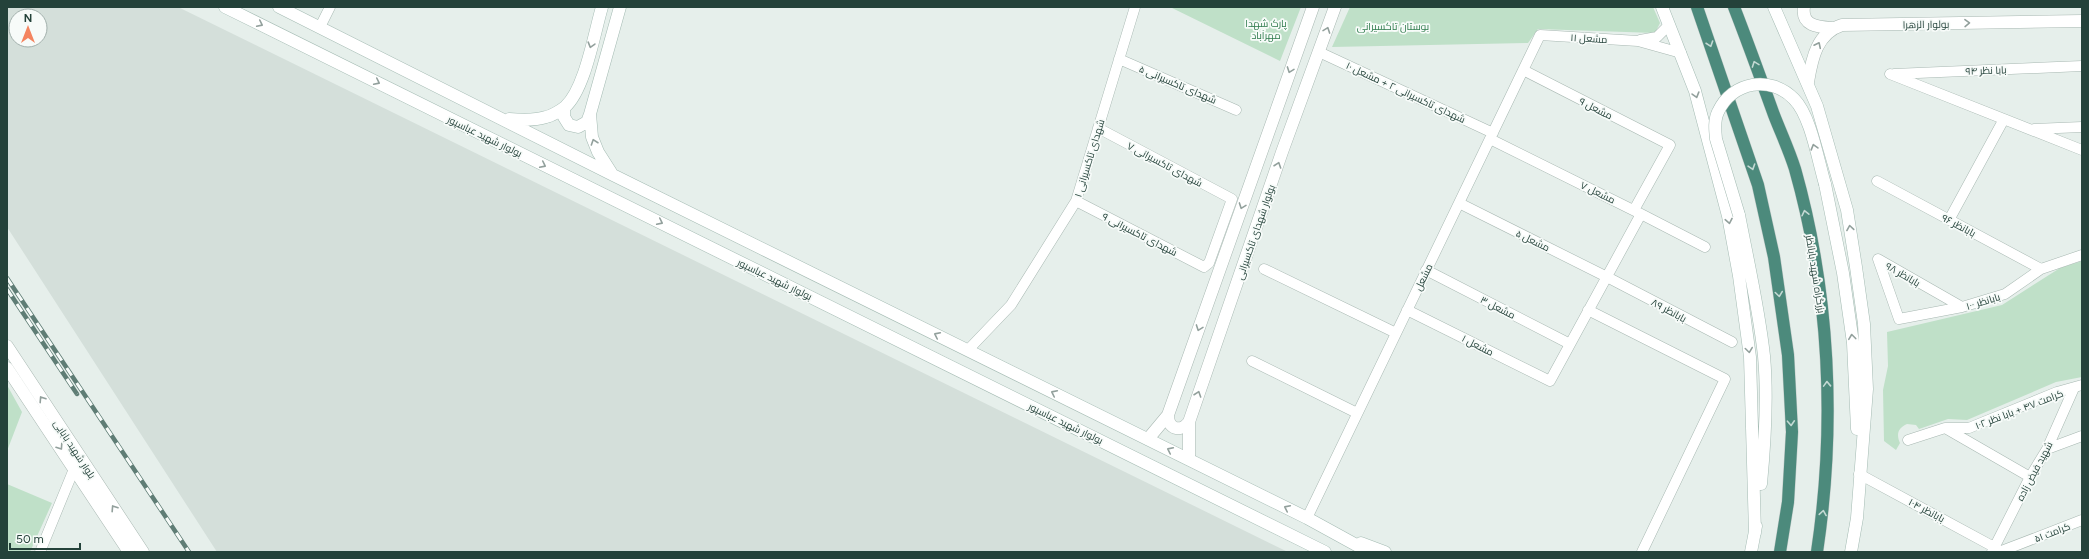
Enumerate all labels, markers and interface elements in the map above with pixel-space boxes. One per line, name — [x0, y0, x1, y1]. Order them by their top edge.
north arrow — [8, 8, 48, 48]
text: N — [24, 12, 32, 25]
park label: پارک شهدا مهرآباد — [1245, 17, 1287, 42]
street label: بولوار الزهرا — [1902, 18, 1950, 31]
one-way arrow — [256, 19, 263, 27]
one-way arrow — [1964, 19, 1970, 27]
park label: بوستان تاکسیرانی — [1357, 20, 1429, 33]
one-way arrow — [1322, 27, 1331, 34]
street label: مشعل ۱۱ — [1570, 31, 1608, 46]
one-way arrow — [1706, 40, 1714, 47]
one-way arrow — [587, 41, 596, 48]
one-way arrow — [1813, 42, 1821, 49]
street label: شهدای تاکسیرانی ۲ + مشعل ۱۰ — [1344, 59, 1468, 126]
one-way arrow — [1752, 60, 1760, 67]
street label: شهدای تاکسیرانی ۵ — [1137, 62, 1218, 107]
street label: بابا نظر ۹۴ — [1965, 63, 2007, 78]
one-way arrow — [1287, 66, 1295, 73]
one-way arrow — [372, 77, 380, 85]
one-way arrow — [1691, 92, 1700, 99]
street label: مشعل ۹ — [1577, 94, 1615, 122]
street label: بولوار شهید عباسپور — [444, 112, 524, 160]
street label: شهدای تاکسیرانی ۱ — [1071, 118, 1107, 199]
one-way arrow — [591, 138, 599, 145]
street label: شهدای تاکسیرانی ۷ — [1125, 139, 1205, 190]
one-way arrow — [1810, 144, 1819, 151]
one-way arrow — [539, 160, 546, 167]
one-way arrow — [1273, 162, 1281, 169]
one-way arrow — [1747, 163, 1755, 170]
street label: مشعل ۷ — [1578, 178, 1617, 206]
street label: بولوار شهدای تاکسیرانی — [1233, 183, 1278, 281]
one-way arrow — [1238, 202, 1247, 209]
street label: شهدای تاکسیرانی ۹ — [1100, 210, 1180, 259]
one-way arrow — [1802, 210, 1810, 217]
street label: بابانظر ۹۶ — [1939, 211, 1978, 240]
one-way arrow — [655, 217, 663, 225]
one-way arrow — [1724, 218, 1732, 224]
one-way arrow — [1846, 225, 1855, 231]
street label: مشعل ۵ — [1514, 227, 1552, 254]
street label: بزرگراه شهید بابانظر — [1803, 233, 1828, 314]
street label: بولوار شهید عباسپور — [734, 255, 814, 303]
street label: بابانظر ۹۸ — [1883, 259, 1923, 290]
street label: مشعل — [1411, 262, 1436, 293]
street label: بابانظر ۱۰۰ — [1965, 290, 2002, 313]
one-way arrow — [1774, 291, 1783, 297]
street label: مشعل ۳ — [1478, 293, 1517, 322]
street label: بابانظر ۸۹ — [1649, 296, 1689, 325]
one-way arrow — [1195, 325, 1203, 332]
one-way arrow — [934, 332, 941, 340]
street label: مشعل ۱ — [1460, 332, 1496, 359]
one-way arrow — [1848, 334, 1857, 340]
one-way arrow — [1744, 347, 1753, 353]
one-way arrow — [1822, 381, 1831, 387]
street label: کرامت ۴۷ + بابا نظر ۱۰۲ — [1973, 387, 2065, 432]
one-way arrow — [1050, 390, 1058, 398]
one-way arrow — [1194, 391, 1202, 398]
one-way arrow — [39, 396, 47, 403]
street label: بولوار شهید عباسپور — [1025, 399, 1105, 447]
street label: بلوار شهید بابایی — [51, 417, 98, 481]
one-way arrow — [1787, 420, 1796, 426]
street label: شهید فیض زاده — [2013, 439, 2056, 503]
one-way arrow — [55, 443, 62, 450]
one-way arrow — [1167, 447, 1175, 455]
street label: بابانظر ۱۰۴ — [1906, 496, 1947, 525]
one-way arrow — [111, 505, 119, 512]
one-way arrow — [1283, 505, 1291, 513]
one-way arrow — [1818, 510, 1827, 517]
street label: کرامت ۵۱ — [2032, 520, 2072, 545]
scale bar — [10, 525, 80, 551]
text: 50 m — [16, 532, 44, 546]

